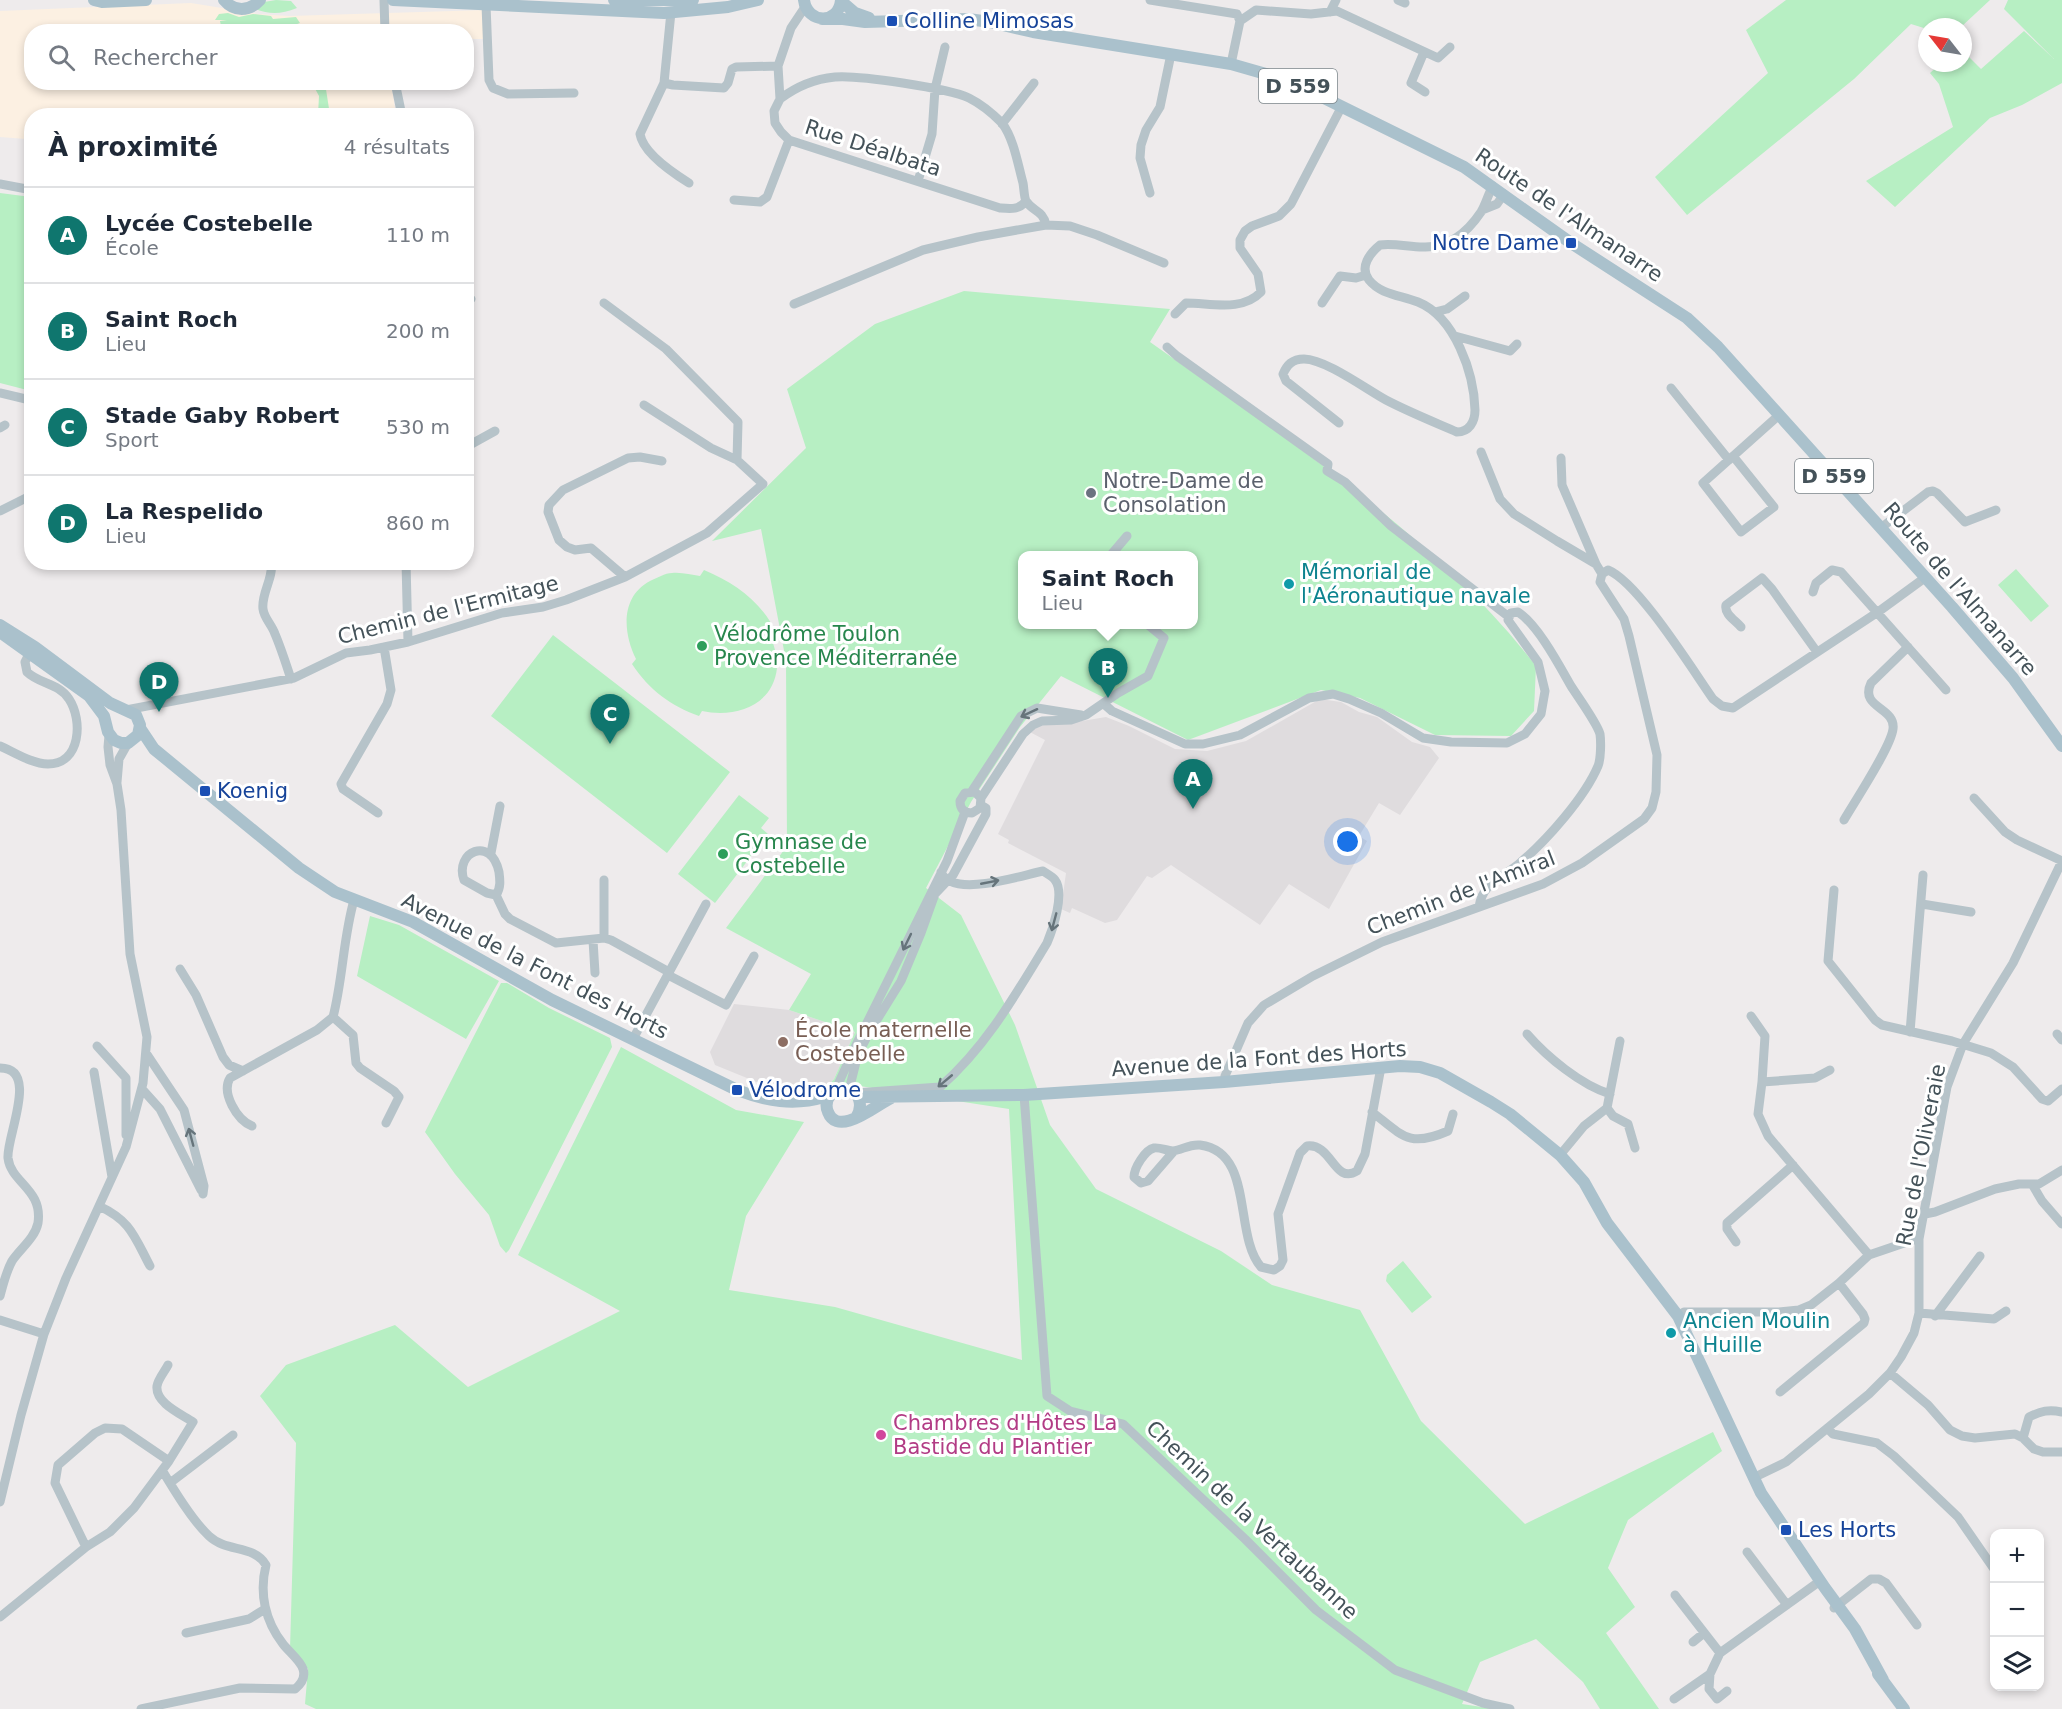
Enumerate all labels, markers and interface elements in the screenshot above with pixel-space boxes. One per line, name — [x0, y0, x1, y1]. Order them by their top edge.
place label: Colline Mimosas — [904, 9, 1074, 33]
marker: Colline Mimosas — [885, 14, 899, 28]
north arrow — [1918, 18, 1972, 72]
search box — [24, 24, 474, 90]
icon: search — [45, 41, 78, 74]
text: Rechercher — [93, 45, 218, 70]
road number: D 559 — [1259, 69, 1337, 103]
street label: Rue Déalbata — [802, 115, 944, 181]
text: À proximité — [48, 132, 218, 162]
text: 4 résultats — [344, 135, 450, 159]
street label: Route de l'Almanarre — [1471, 143, 1667, 287]
text: Lycée Costebelle — [105, 211, 313, 236]
text: A — [60, 223, 75, 247]
text: 110 m — [386, 223, 450, 247]
place label: Notre Dame — [1432, 231, 1559, 255]
text: École — [105, 236, 159, 260]
marker: Notre Dame — [1564, 236, 1578, 250]
text: Saint Roch — [105, 307, 238, 332]
text: B — [60, 319, 75, 343]
text: 200 m — [386, 319, 450, 343]
text: Lieu — [105, 332, 147, 356]
text: Stade Gaby Robert — [105, 403, 339, 428]
text: C — [60, 415, 75, 439]
text: 530 m — [386, 415, 450, 439]
text: Sport — [105, 428, 159, 452]
road number: D 559 — [1795, 459, 1873, 493]
place label: Notre-Dame de Consolation — [1103, 469, 1264, 517]
marker: Notre-Dame de Consolation — [1084, 486, 1098, 500]
street label: Route de l'Almanarre — [1878, 498, 2042, 680]
text: La Respelido — [105, 499, 263, 524]
text: D — [59, 511, 76, 535]
text: 860 m — [386, 511, 450, 535]
text: Lieu — [105, 524, 147, 548]
popup — [1018, 551, 1198, 629]
place label: Mémorial de l'Aéronautique navale — [1301, 560, 1531, 608]
text: Saint Roch — [1042, 566, 1174, 591]
street label: Chemin de l'Ermitage — [335, 571, 561, 649]
marker: Mémorial de l'Aéronautique navale — [1282, 577, 1296, 591]
text: Lieu — [1042, 591, 1083, 615]
place label: Vélodrôme Toulon Provence Méditerranée — [714, 622, 957, 670]
marker: Vélodrôme Toulon Provence Méditerranée — [695, 639, 709, 653]
pin: B — [1088, 648, 1128, 698]
pin: D — [140, 662, 178, 712]
pin: C — [590, 694, 630, 744]
one-way arrow — [1021, 707, 1039, 719]
pin: A — [1174, 760, 1212, 809]
place label: Koenig — [217, 779, 288, 803]
marker: Koenig — [198, 784, 212, 798]
your location — [1333, 827, 1362, 856]
place label: Gymnase de Costebelle — [735, 830, 867, 878]
street label: Chemin de l'Amiral — [1363, 846, 1559, 940]
marker: Gymnase de Costebelle — [716, 847, 730, 861]
one-way arrow — [980, 876, 999, 887]
street label: Avenue de la Font des Horts — [398, 888, 672, 1044]
one-way arrow — [1048, 912, 1059, 931]
one-way arrow — [900, 932, 912, 950]
place label: École maternelle Costebelle — [795, 1017, 972, 1066]
marker: École maternelle Costebelle — [776, 1035, 790, 1049]
street label: Avenue de la Font des Horts — [1111, 1037, 1407, 1081]
street label: Rue de l'Oliveraie — [1892, 1062, 1950, 1248]
one-way arrow — [938, 1074, 953, 1088]
place label: Vélodrome — [749, 1078, 861, 1102]
marker: Vélodrome — [730, 1083, 744, 1097]
one-way arrow — [185, 1128, 196, 1147]
place label: Ancien Moulin à Huille — [1683, 1309, 1830, 1357]
marker: Ancien Moulin à Huille — [1664, 1326, 1678, 1340]
place label: Chambres d'Hôtes La Bastide du Plantier — [893, 1411, 1117, 1459]
street label: Chemin de la Vertaubanne — [1141, 1416, 1363, 1624]
marker: Chambres d'Hôtes La Bastide du Plantier — [874, 1428, 888, 1442]
place label: Les Horts — [1798, 1518, 1896, 1542]
marker: Les Horts — [1779, 1523, 1793, 1537]
map controls — [1990, 1529, 2044, 1691]
button: + — [1990, 1529, 2044, 1583]
button: − — [1990, 1583, 2044, 1637]
button: layers — [1990, 1637, 2044, 1691]

